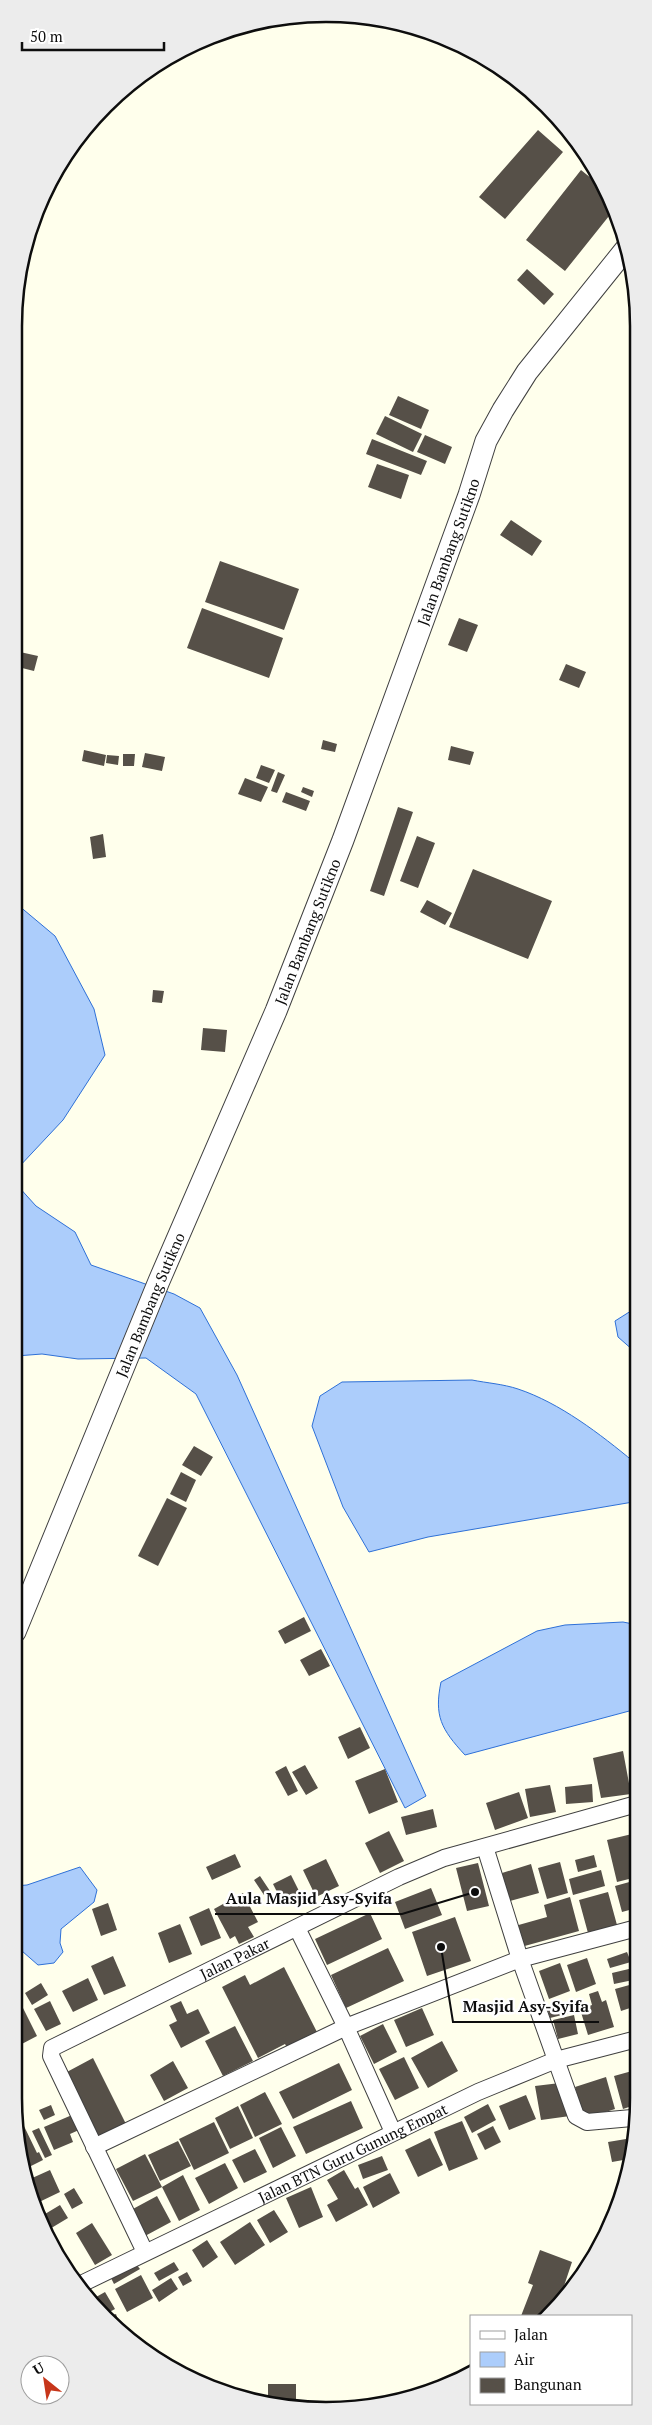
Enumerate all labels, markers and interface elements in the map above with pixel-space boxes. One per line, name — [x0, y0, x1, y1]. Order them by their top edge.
scale bar — [22, 20, 165, 52]
text: 50 m — [30, 26, 63, 46]
street label: Jalan Bambang Sutikno — [412, 476, 484, 628]
street label: Jalan Bambang Sutikno — [270, 856, 345, 1007]
street label: Jalan Bambang Sutikno — [111, 1229, 189, 1380]
callout: Aula Masjid Asy-Syifa — [215, 1883, 402, 1914]
text: Aula Masjid Asy-Syifa — [226, 1887, 392, 1909]
street label: Jalan Pakar — [197, 1932, 273, 1984]
callout: Masjid Asy-Syifa — [453, 1991, 599, 2022]
text: Masjid Asy-Syifa — [463, 1995, 589, 2017]
street label: Jalan BTN Guru Gunung Empat — [255, 2098, 451, 2207]
legend — [470, 2315, 632, 2405]
text: Jalan — [514, 2324, 548, 2344]
text: Air — [514, 2349, 535, 2369]
north arrow — [20, 2355, 70, 2405]
text: U — [29, 2358, 47, 2379]
text: Bangunan — [514, 2374, 582, 2394]

